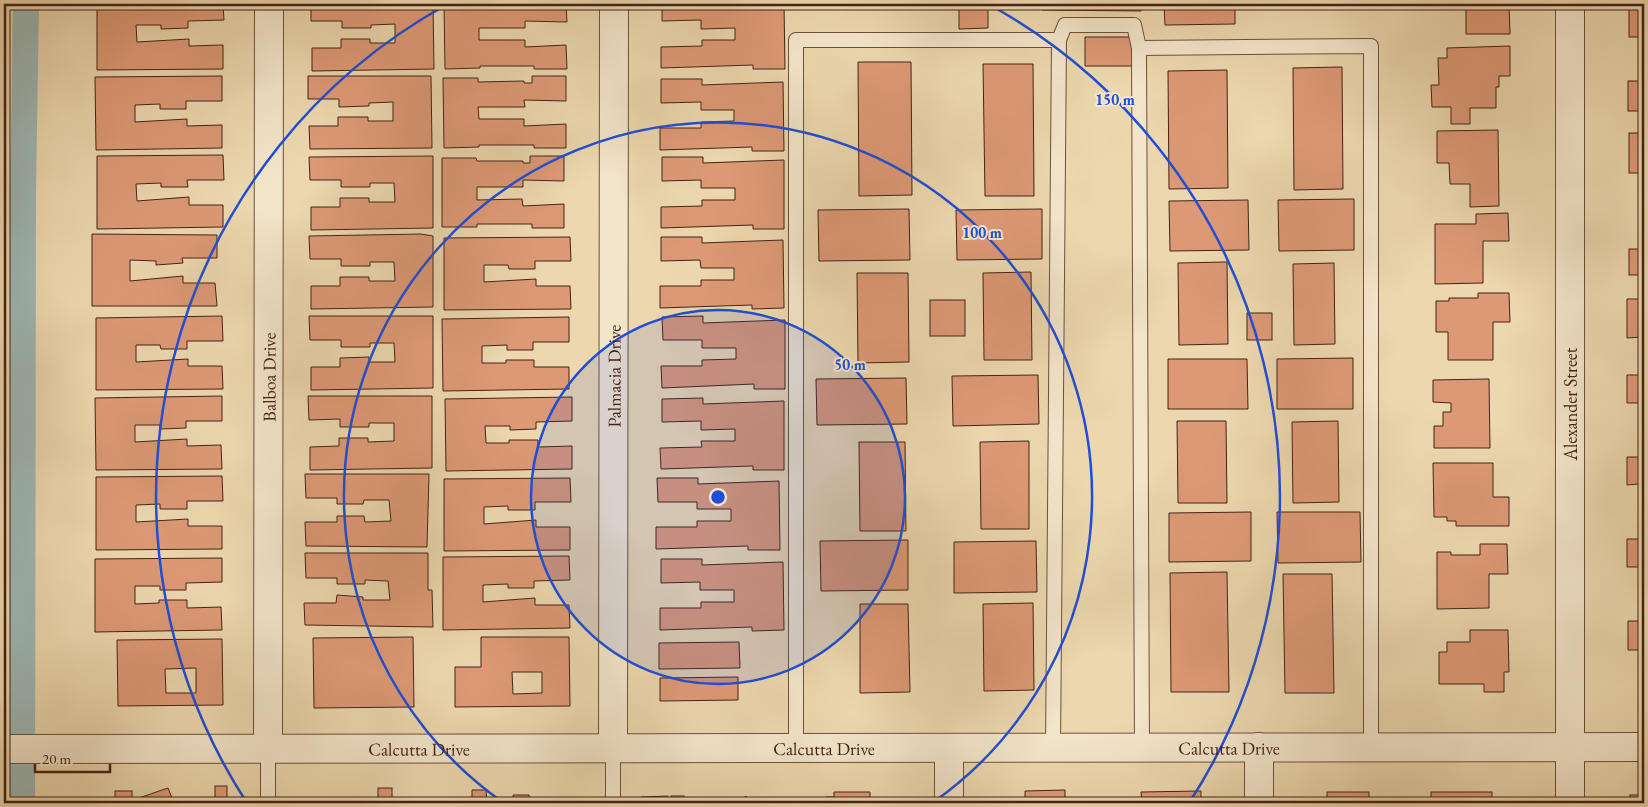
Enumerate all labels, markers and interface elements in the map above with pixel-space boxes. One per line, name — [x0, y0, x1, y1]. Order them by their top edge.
text: 150 m — [1095, 90, 1135, 109]
text: 100 m — [962, 223, 1002, 242]
street label: Palmacia Drive — [602, 325, 625, 427]
street label: Balboa Drive — [257, 332, 280, 422]
street label: Alexander Street — [1559, 347, 1582, 461]
text: 50 m — [834, 355, 866, 374]
centre of rings — [709, 488, 727, 506]
street label: Calcutta Drive — [773, 736, 875, 760]
street label: Calcutta Drive — [1178, 736, 1280, 759]
street label: Calcutta Drive — [368, 737, 470, 760]
scale bar — [35, 742, 110, 774]
text: 20 m — [42, 749, 71, 768]

